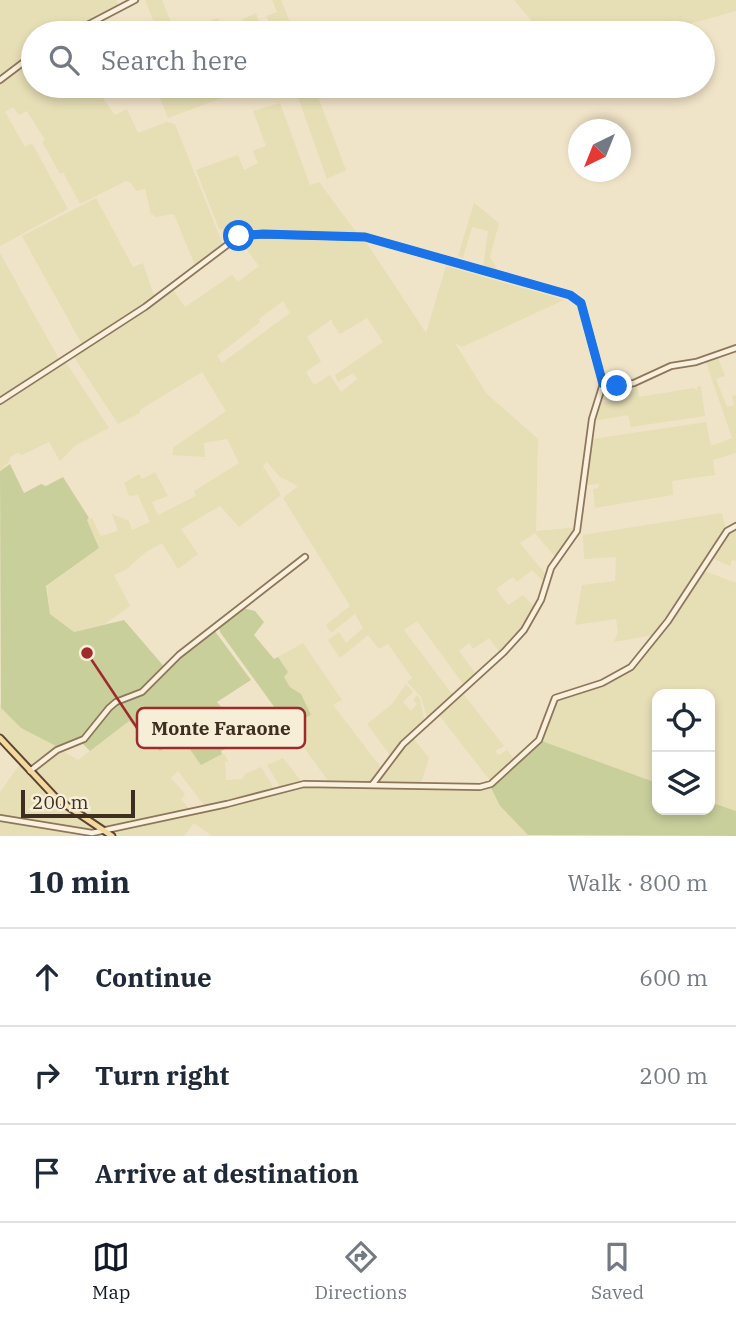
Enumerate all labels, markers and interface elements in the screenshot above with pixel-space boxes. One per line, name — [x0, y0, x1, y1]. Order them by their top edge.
search box — [21, 21, 715, 98]
icon: search — [45, 41, 83, 79]
text: Search here — [101, 43, 247, 77]
north arrow — [568, 119, 631, 182]
route start — [223, 220, 254, 251]
route end — [601, 370, 632, 401]
map controls — [652, 689, 715, 815]
button: locate — [652, 689, 715, 752]
callout: Monte Faraone — [137, 708, 305, 748]
text: Monte Faraone — [151, 716, 291, 740]
button: layers — [652, 752, 715, 815]
scale bar — [21, 787, 135, 819]
text: 200 m — [32, 790, 89, 814]
text: 10 min — [28, 862, 130, 901]
text: Walk · 800 m — [567, 867, 708, 897]
icon: ahead — [28, 958, 66, 996]
text: Continue — [95, 960, 212, 994]
text: 600 m — [639, 962, 708, 992]
icon: right — [28, 1056, 66, 1094]
text: Turn right — [95, 1058, 229, 1092]
text: 200 m — [639, 1060, 708, 1090]
icon: arrive — [28, 1154, 66, 1192]
text: Arrive at destination — [95, 1156, 359, 1190]
tab: Map — [92, 1238, 131, 1304]
tab: Directions — [314, 1238, 407, 1304]
tab: Saved — [591, 1238, 644, 1304]

